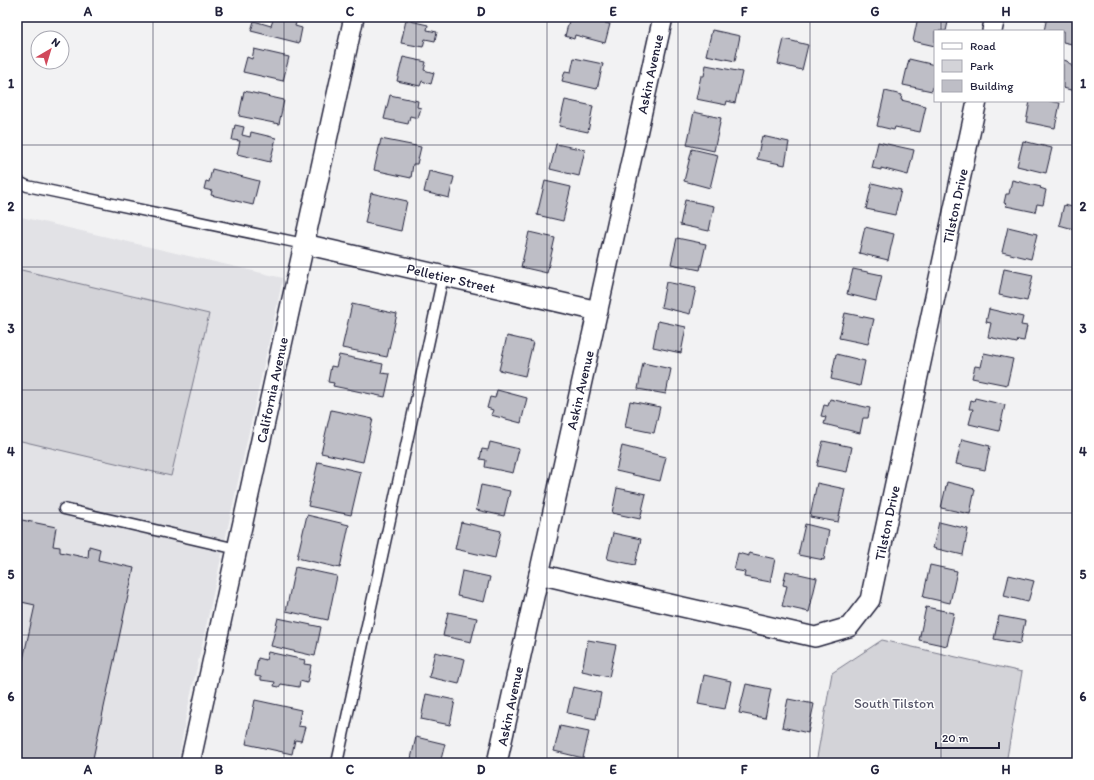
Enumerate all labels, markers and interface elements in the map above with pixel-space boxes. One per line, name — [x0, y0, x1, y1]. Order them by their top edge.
text: A — [83, 4, 93, 19]
text: B — [215, 4, 224, 19]
text: C — [346, 4, 355, 19]
text: D — [477, 4, 486, 19]
text: E — [609, 4, 617, 19]
text: F — [741, 4, 748, 19]
text: G — [871, 4, 880, 19]
text: H — [1002, 4, 1011, 19]
north arrow — [30, 30, 70, 70]
legend — [934, 30, 1064, 102]
street label: Askin Avenue — [634, 32, 667, 116]
text: N — [49, 35, 63, 50]
text: Road — [970, 39, 996, 53]
text: Park — [970, 59, 994, 73]
text: 1 — [8, 76, 14, 91]
text: 1 — [1080, 76, 1086, 91]
text: Building — [970, 79, 1014, 93]
street label: Tilston Drive — [939, 167, 972, 245]
text: 2 — [8, 199, 15, 214]
text: 2 — [1080, 199, 1087, 214]
street label: Pelletier Street — [405, 260, 497, 297]
text: 3 — [7, 321, 15, 336]
text: 3 — [1079, 321, 1087, 336]
street label: California Avenue — [253, 335, 292, 445]
street label: Askin Avenue — [563, 348, 598, 432]
text: 4 — [7, 444, 15, 459]
text: 4 — [1079, 444, 1087, 459]
street label: Tilston Drive — [871, 484, 904, 562]
text: 5 — [8, 567, 15, 582]
text: 5 — [1080, 567, 1087, 582]
street label: Askin Avenue — [494, 664, 527, 748]
text: 6 — [8, 689, 15, 704]
text: 6 — [1080, 689, 1087, 704]
park label: South Tilston — [854, 695, 934, 712]
scale bar — [936, 724, 999, 750]
text: 20 m — [942, 731, 969, 745]
text: A — [83, 762, 93, 777]
text: B — [215, 762, 224, 777]
text: C — [346, 762, 355, 777]
text: D — [477, 762, 486, 777]
text: E — [609, 762, 617, 777]
text: F — [741, 762, 748, 777]
text: G — [871, 762, 880, 777]
text: H — [1002, 762, 1011, 777]

